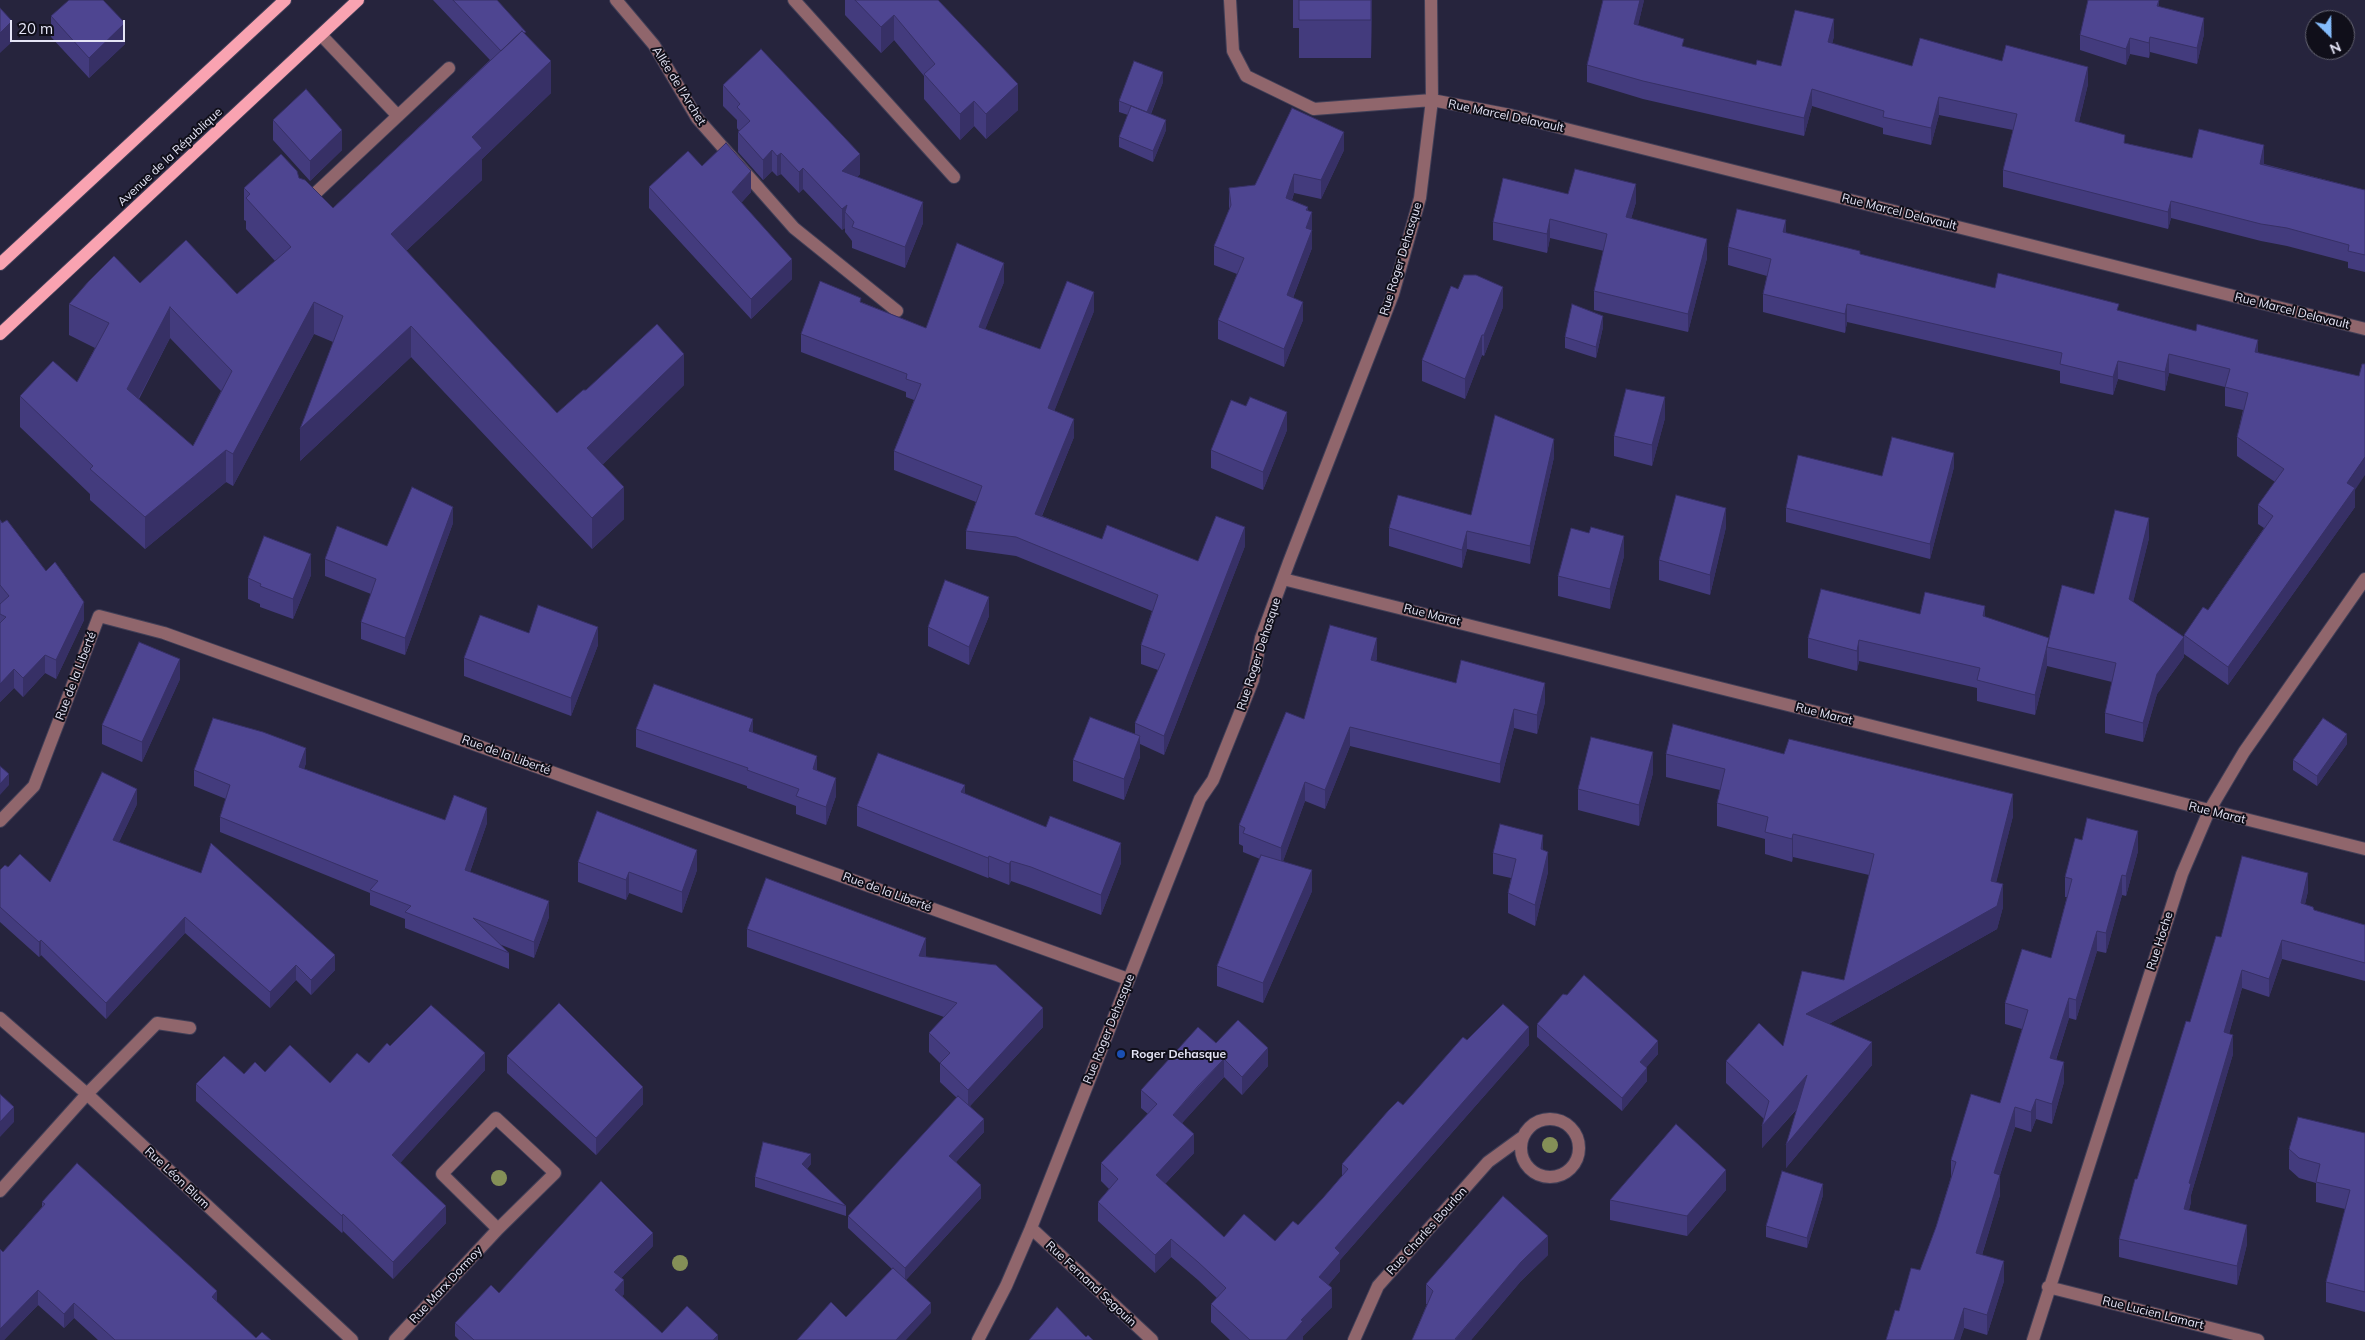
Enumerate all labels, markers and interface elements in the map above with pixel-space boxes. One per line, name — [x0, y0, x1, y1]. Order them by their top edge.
scale bar — [12, 10, 128, 42]
north arrow — [2305, 10, 2355, 60]
text: 20 m — [18, 19, 53, 38]
text: N — [2327, 38, 2344, 58]
street label: Allée de l'Archet — [649, 44, 709, 128]
street label: Rue Marcel Delavault — [1447, 97, 1565, 135]
street label: Avenue de la République — [115, 105, 225, 209]
street label: Rue Marcel Delavault — [1840, 191, 1958, 233]
street label: Rue Roger Dehasque — [1377, 201, 1425, 317]
street label: Rue Marcel Delavault — [2233, 290, 2351, 332]
street label: Rue Roger Dehasque — [1234, 596, 1284, 712]
street label: Rue Marat — [1402, 601, 1462, 629]
street label: Rue de la Liberté — [53, 630, 99, 722]
street label: Rue Marat — [1794, 700, 1854, 728]
street label: Rue de la Liberté — [460, 732, 552, 778]
street label: Rue Marat — [2187, 799, 2247, 827]
street label: Rue de la Liberté — [841, 869, 933, 915]
street label: Rue Hoche — [2144, 910, 2176, 972]
street label: Rue Roger Dehasque — [1080, 972, 1138, 1086]
place label: Roger Dehasque — [1131, 1047, 1226, 1061]
marker: Roger Dehasque — [1115, 1048, 1127, 1060]
street label: Rue Léon Blum — [142, 1144, 212, 1212]
street label: Rue Charles Bourlon — [1384, 1184, 1470, 1278]
street label: Rue Fernand Segouin — [1043, 1238, 1139, 1330]
street label: Rue Marx Dormoy — [407, 1243, 485, 1327]
street label: Rue Lucien Lamart — [2101, 1293, 2205, 1333]

